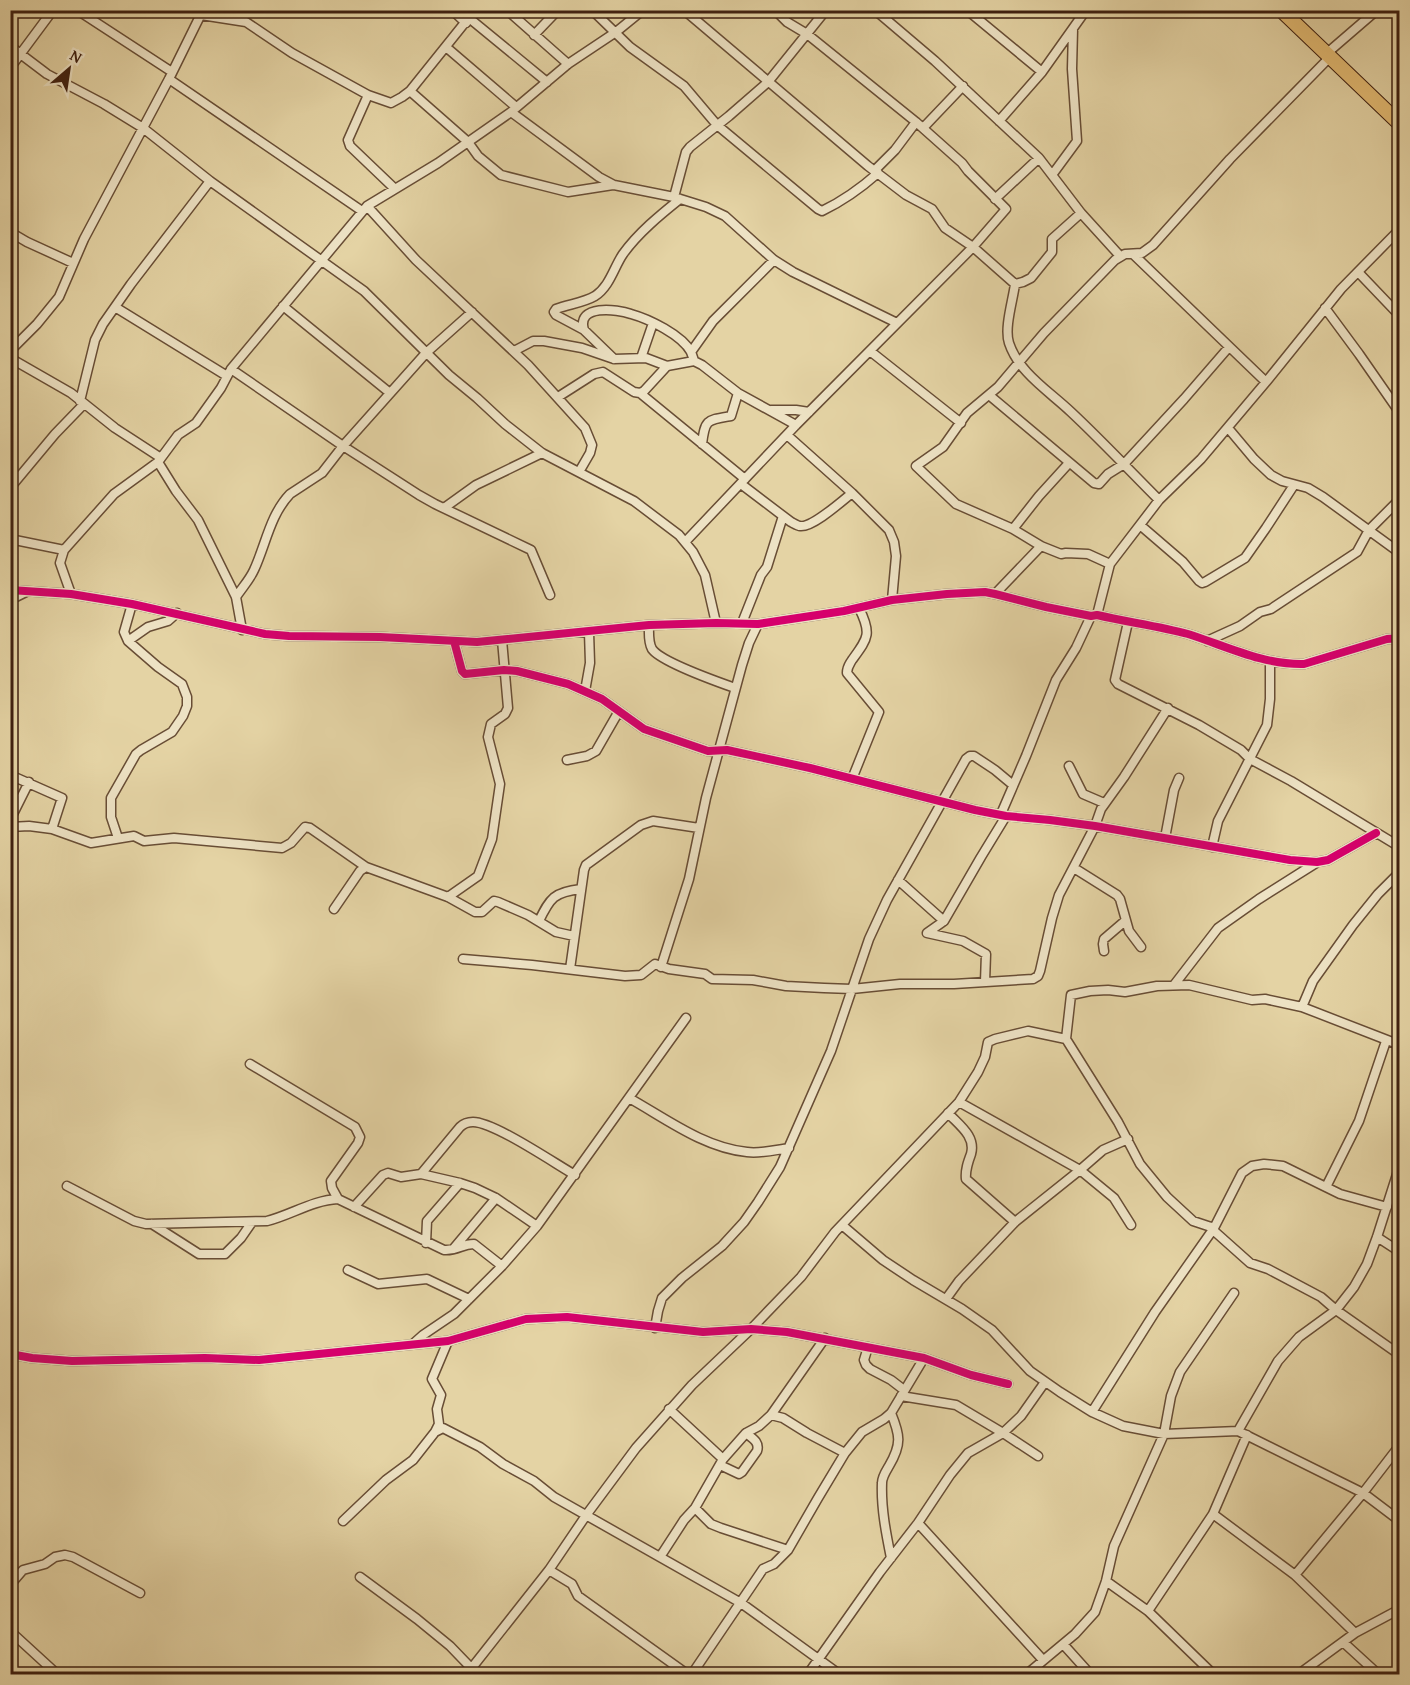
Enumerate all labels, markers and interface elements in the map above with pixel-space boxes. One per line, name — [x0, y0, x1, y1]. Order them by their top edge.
north arrow — [39, 39, 99, 99]
text: N — [66, 43, 87, 69]

